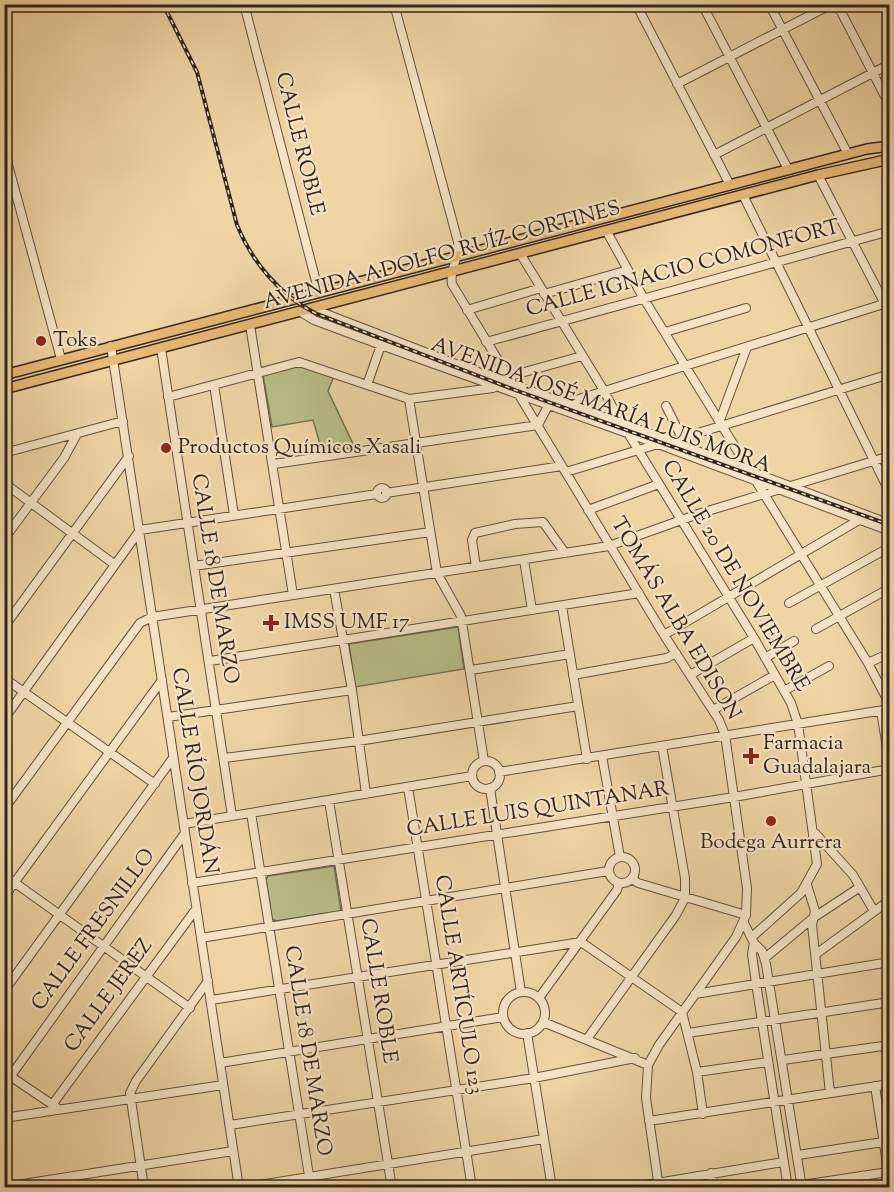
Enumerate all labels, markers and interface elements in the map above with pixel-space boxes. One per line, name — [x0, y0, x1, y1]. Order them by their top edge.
street label: CALLE ROBLE — [267, 69, 331, 219]
street label: AVENIDA ADOLFO RUÍZ CORTINES — [260, 194, 624, 318]
street label: CALLE IGNACIO COMONFORT — [523, 213, 843, 325]
place label: Toks — [53, 326, 97, 356]
street label: AVENIDA JOSÉ MARÍA LUIS MORA — [427, 330, 775, 482]
marker: Toks — [34, 334, 48, 348]
place label: Productos Químicos Xasali — [178, 433, 421, 463]
marker: Productos Químicos Xasali — [159, 441, 173, 455]
street label: CALLE 20 DE NOVIEMBRE — [654, 454, 816, 698]
street label: CALLE 18 DE MARZO — [183, 472, 245, 686]
street label: TOMÁS ALBA EDISON — [602, 512, 748, 726]
place label: IMSS UMF 17 — [284, 608, 410, 638]
marker: IMSS UMF 17 — [262, 614, 280, 632]
street label: CALLE RÍO JORDÁN — [163, 666, 225, 877]
place label: Farmacia Guadalajara — [763, 729, 872, 783]
marker: Farmacia Guadalajara — [744, 749, 758, 763]
street label: CALLE LUIS QUINTANAR — [405, 774, 671, 846]
marker: Bodega Aurrera — [764, 814, 778, 828]
place label: Bodega Aurrera — [700, 828, 842, 858]
street label: CALLE FRESNILLO — [25, 843, 163, 1017]
street label: CALLE ARTÍCULO 123 — [426, 873, 490, 1097]
street label: CALLE ROBLE — [352, 916, 404, 1066]
street label: CALLE JEREZ — [58, 933, 161, 1059]
street label: CALLE 18 DE MARZO — [276, 944, 338, 1158]

